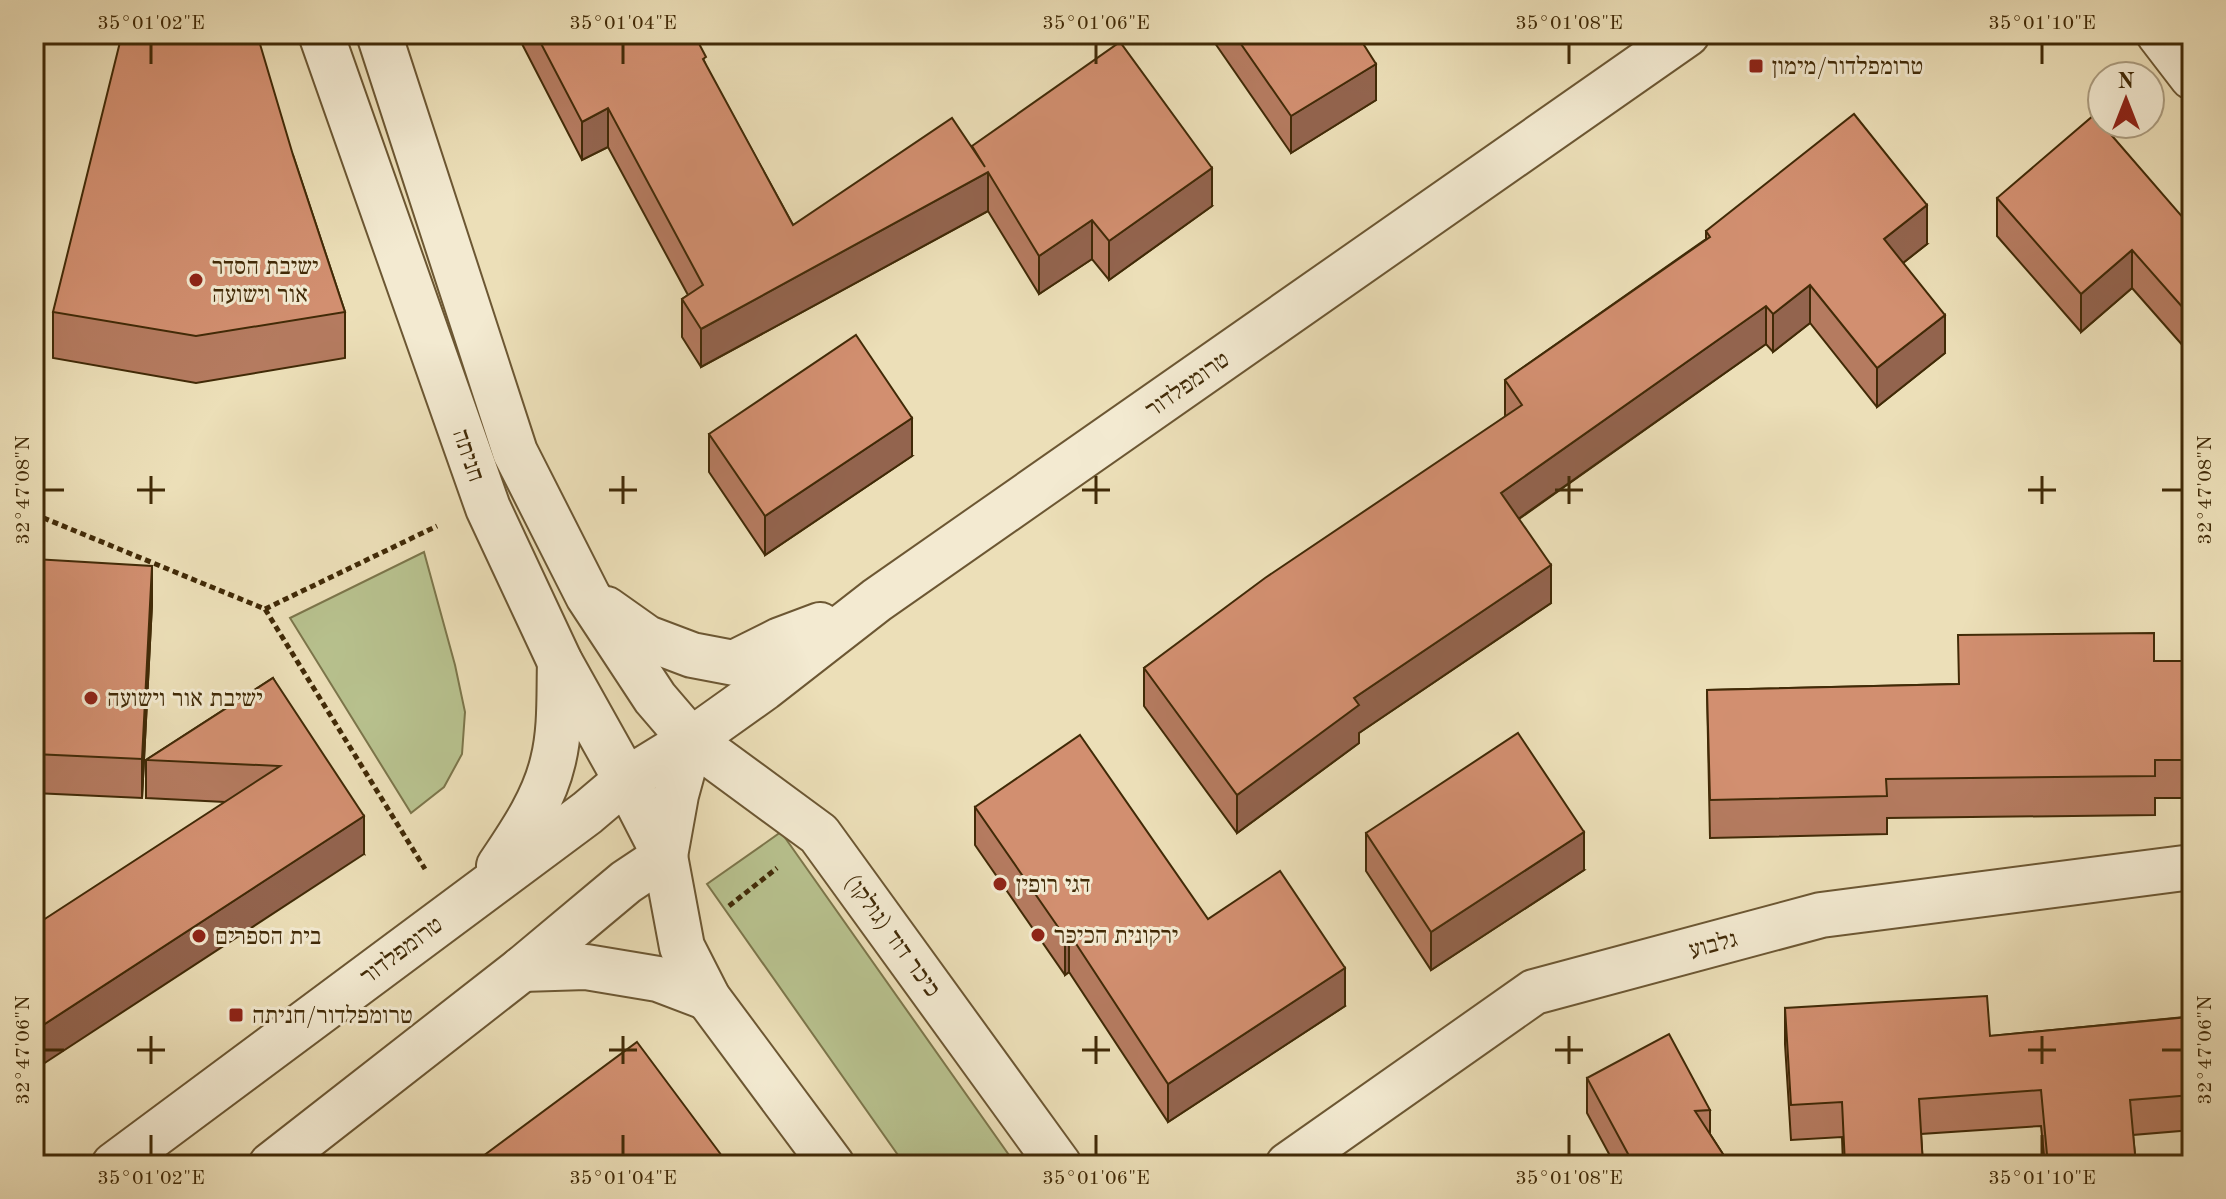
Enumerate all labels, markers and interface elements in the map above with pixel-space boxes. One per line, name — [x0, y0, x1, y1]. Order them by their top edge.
text: 35°01'02"E — [97, 14, 205, 34]
text: 35°01'04"E — [569, 14, 677, 34]
text: 35°01'06"E — [1042, 14, 1150, 34]
text: 35°01'08"E — [1515, 14, 1623, 34]
text: 35°01'10"E — [1988, 14, 2096, 34]
place label: טרומפלדור/מימון — [1772, 54, 1923, 80]
marker: טרומפלדור/מימון — [1747, 57, 1765, 75]
north arrow — [2086, 60, 2166, 140]
text: N — [2118, 71, 2135, 93]
place label: ישיבת הסדר אור וישועה — [212, 256, 319, 308]
marker: ישיבת הסדר אור וישועה — [187, 271, 205, 289]
street label: טרומפלדור — [1141, 347, 1234, 423]
street label: חניתה — [447, 426, 487, 485]
text: 32°47'08"N — [14, 435, 34, 545]
text: 32°47'08"N — [2196, 435, 2216, 545]
place label: ישיבת אור וישועה — [107, 688, 263, 712]
marker: ישיבת אור וישועה — [82, 689, 100, 707]
street label: כיכר דוד (גולקו) — [839, 869, 945, 1002]
place label: דגי רופין — [1016, 874, 1090, 898]
marker: דגי רופין — [991, 875, 1009, 893]
street label: טרומפלדור — [355, 911, 448, 990]
place label: ירקונית הכיכר — [1054, 925, 1178, 949]
place label: בית הספרים — [215, 926, 321, 950]
marker: ירקונית הכיכר — [1029, 926, 1047, 944]
street label: גלבוע — [1686, 926, 1740, 964]
marker: בית הספרים — [190, 927, 208, 945]
text: 32°47'06"N — [14, 995, 34, 1105]
text: 32°47'06"N — [2196, 995, 2216, 1105]
place label: טרומפלדור/חניתה — [252, 1003, 413, 1029]
marker: טרומפלדור/חניתה — [227, 1006, 245, 1024]
text: 35°01'02"E — [97, 1169, 205, 1189]
text: 35°01'04"E — [569, 1169, 677, 1189]
text: 35°01'06"E — [1042, 1169, 1150, 1189]
text: 35°01'08"E — [1515, 1169, 1623, 1189]
text: 35°01'10"E — [1988, 1169, 2096, 1189]

